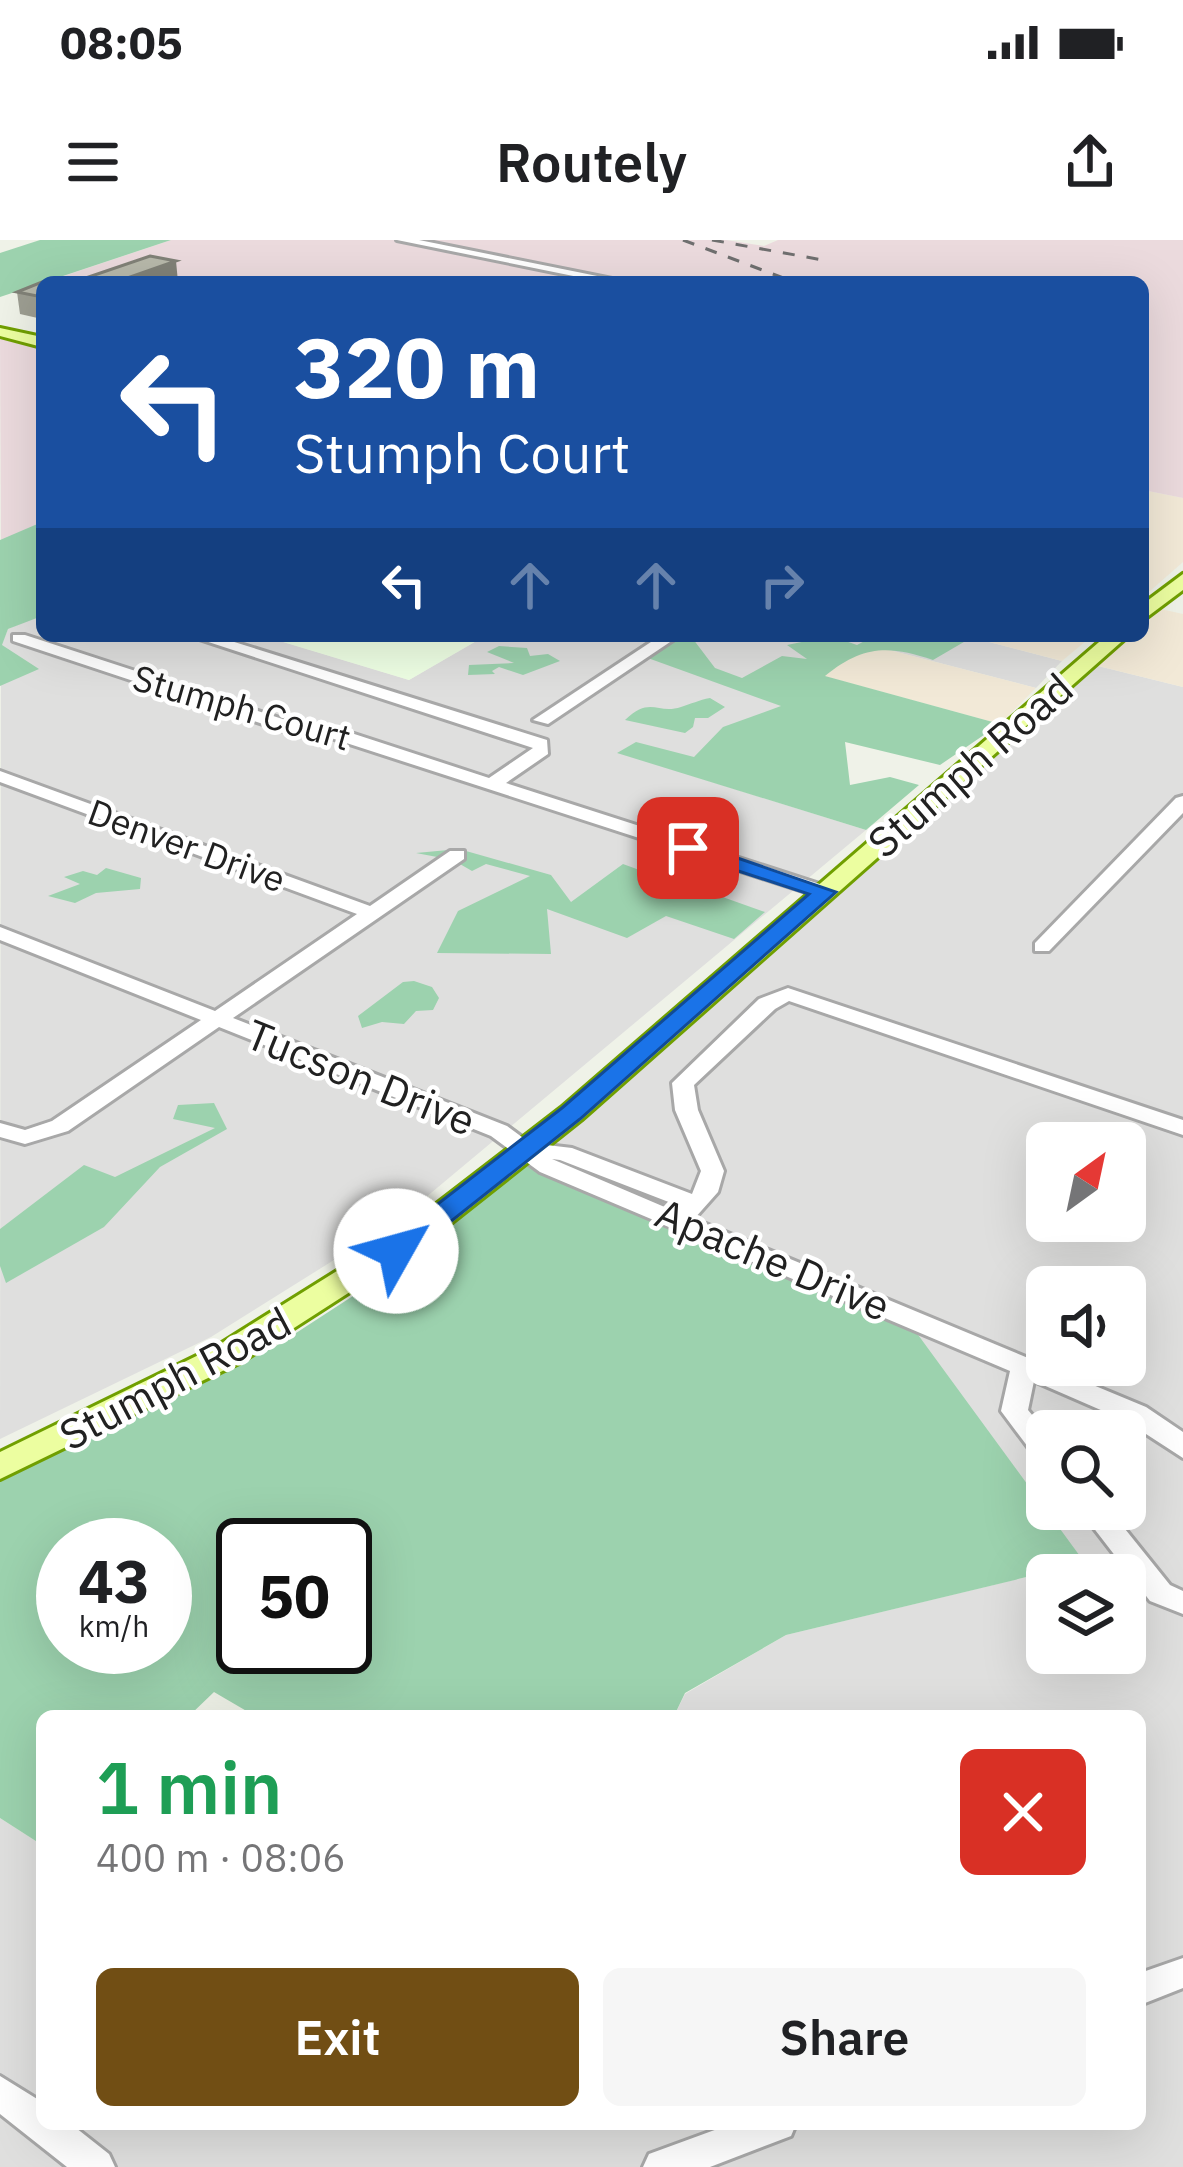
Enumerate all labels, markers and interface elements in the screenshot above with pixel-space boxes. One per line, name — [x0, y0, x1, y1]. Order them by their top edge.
text: 08:05 — [60, 13, 183, 71]
text: Routely — [496, 127, 687, 197]
icon: menu — [60, 129, 126, 195]
icon: share — [1057, 129, 1123, 195]
text: 320 m — [294, 312, 540, 421]
icon: left — [96, 324, 252, 480]
text: Stumph Court — [294, 418, 630, 488]
icon: left — [371, 552, 437, 618]
icon: ahead — [497, 552, 563, 618]
icon: ahead — [623, 552, 689, 618]
icon: right — [749, 552, 815, 618]
street label: Stumph Court — [128, 654, 356, 760]
street label: Stumph Road — [856, 661, 1084, 869]
street label: Denver Drive — [82, 788, 292, 902]
pin — [637, 797, 739, 899]
icon: arrive — [655, 815, 721, 881]
street label: Tucson Drive — [238, 1006, 484, 1148]
north arrow — [1026, 1122, 1146, 1242]
map controls — [1026, 1122, 1146, 1674]
street label: Apache Drive — [648, 1185, 898, 1333]
position arrow — [333, 1188, 459, 1314]
button: sound — [1026, 1266, 1146, 1386]
street label: Stumph Road — [50, 1294, 300, 1462]
button: search — [1026, 1410, 1146, 1530]
speed limit sign: 50 — [216, 1518, 372, 1674]
text: 43 — [78, 1541, 150, 1620]
button: layers — [1026, 1554, 1146, 1674]
text: km/h — [79, 1606, 149, 1645]
text: 1 min — [96, 1740, 282, 1834]
button: close — [960, 1749, 1086, 1875]
text: 400 m · 08:06 — [96, 1832, 346, 1883]
button: Exit — [96, 1968, 579, 2106]
button: Share — [603, 1968, 1086, 2106]

